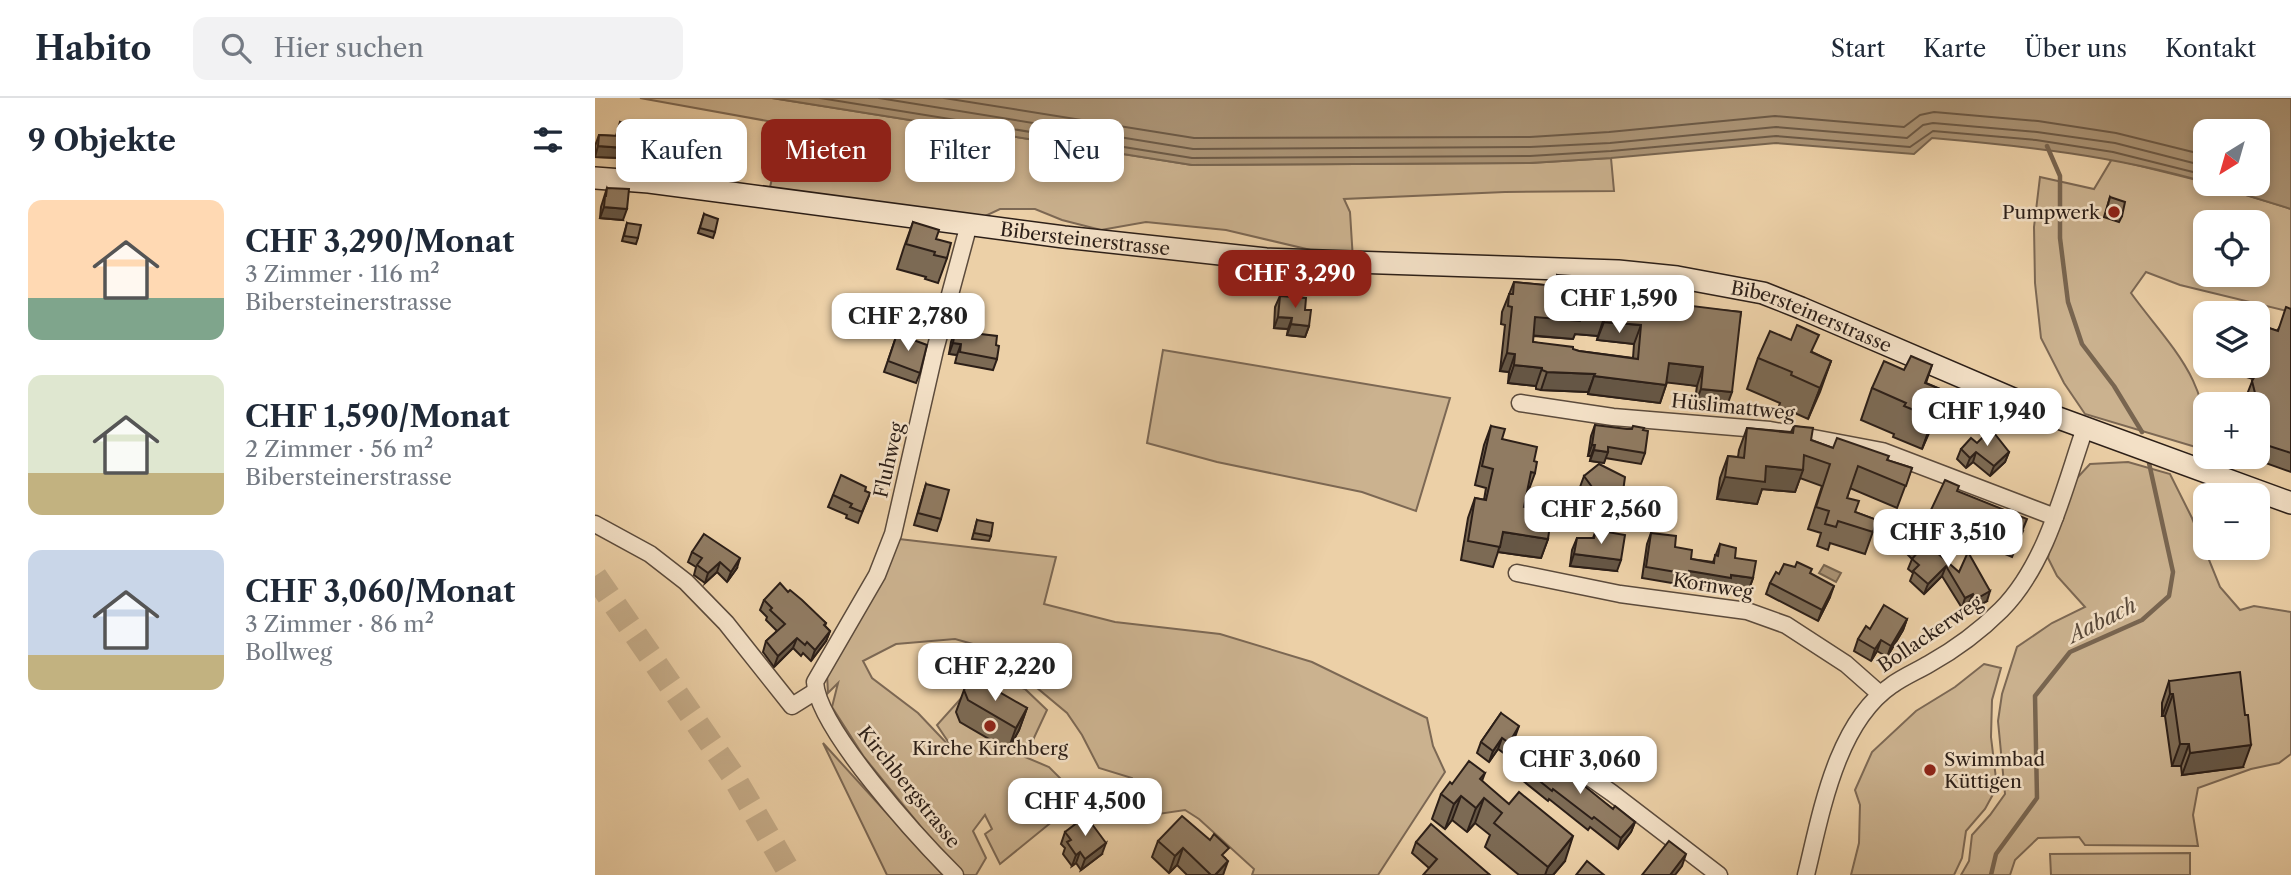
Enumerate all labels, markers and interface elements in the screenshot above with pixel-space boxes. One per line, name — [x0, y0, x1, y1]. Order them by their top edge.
search box — [193, 17, 683, 80]
text: Habito — [35, 28, 151, 69]
icon: search — [217, 29, 255, 67]
text: Hier suchen — [273, 32, 424, 64]
text: Start — [1831, 34, 1885, 63]
text: Karte — [1923, 34, 1986, 63]
text: Über uns — [2024, 34, 2127, 63]
text: Kontakt — [2165, 34, 2256, 63]
chip: Kaufen — [616, 119, 747, 182]
chip: Mieten — [761, 119, 891, 182]
chip: Filter — [905, 119, 1015, 182]
chip: Neu — [1029, 119, 1124, 182]
north arrow — [2193, 119, 2270, 196]
map controls — [2193, 119, 2270, 560]
icon: filters — [529, 121, 567, 159]
text: 9 Objekte — [28, 122, 176, 159]
place label: Pumpwerk — [2002, 201, 2101, 224]
marker: Pumpwerk — [2106, 204, 2122, 220]
button: locate — [2193, 210, 2270, 287]
street label: Bibersteinerstrasse — [999, 217, 1171, 260]
text: CHF 3,290/Monat — [245, 223, 514, 260]
icon: home — [84, 228, 168, 312]
pin: CHF 3,290 — [1215, 250, 1375, 310]
text: CHF 3,290 — [1234, 259, 1356, 287]
text: 3 Zimmer · 116 m² — [245, 260, 440, 288]
pin: CHF 1,590 — [1539, 275, 1699, 335]
street label: Bibersteinerstrasse — [1729, 276, 1895, 357]
text: CHF 1,590 — [1560, 284, 1678, 312]
text: Bibersteinerstrasse — [245, 288, 452, 316]
pin: CHF 2,780 — [828, 294, 988, 353]
button: layers — [2193, 301, 2270, 378]
text: CHF 2,780 — [848, 302, 968, 330]
pin: CHF 1,940 — [1907, 388, 2067, 448]
street label: Hüslimattweg — [1670, 389, 1797, 425]
button: + — [2193, 392, 2270, 469]
text: CHF 1,940 — [1928, 397, 2046, 425]
text: CHF 1,590/Monat — [245, 398, 510, 435]
icon: home — [84, 403, 168, 487]
street label: Fluhweg — [869, 419, 909, 500]
text: 2 Zimmer · 56 m² — [245, 435, 433, 463]
text: Bibersteinerstrasse — [245, 463, 452, 491]
button: − — [2193, 483, 2270, 560]
pin: CHF 2,560 — [1521, 486, 1681, 546]
text: CHF 2,560 — [1540, 495, 1662, 523]
pin: CHF 3,510 — [1868, 510, 2028, 569]
text: CHF 3,510 — [1890, 518, 2006, 546]
street label: Kornweg — [1671, 568, 1756, 604]
text: CHF 3,060/Monat — [245, 573, 515, 610]
icon: home — [84, 578, 168, 662]
street label: Bollackerweg — [1873, 590, 1987, 677]
water label: Aabach — [2061, 592, 2140, 649]
text: 3 Zimmer · 86 m² — [245, 610, 434, 638]
text: Bollweg — [245, 638, 332, 666]
pin: CHF 2,220 — [915, 644, 1075, 703]
text: CHF 2,220 — [934, 652, 1056, 680]
marker: Kirche Kirchberg — [982, 718, 998, 734]
street label: Kirchbergstrasse — [853, 721, 965, 853]
pin: CHF 3,060 — [1500, 736, 1660, 796]
place label: Kirche Kirchberg — [912, 737, 1069, 760]
text: CHF 3,060 — [1519, 745, 1641, 773]
place label: Swimmbad Küttigen — [1944, 748, 2046, 793]
marker: Swimmbad Küttigen — [1922, 762, 1938, 778]
pin: CHF 4,500 — [1005, 778, 1165, 838]
text: CHF 4,500 — [1024, 787, 1146, 815]

